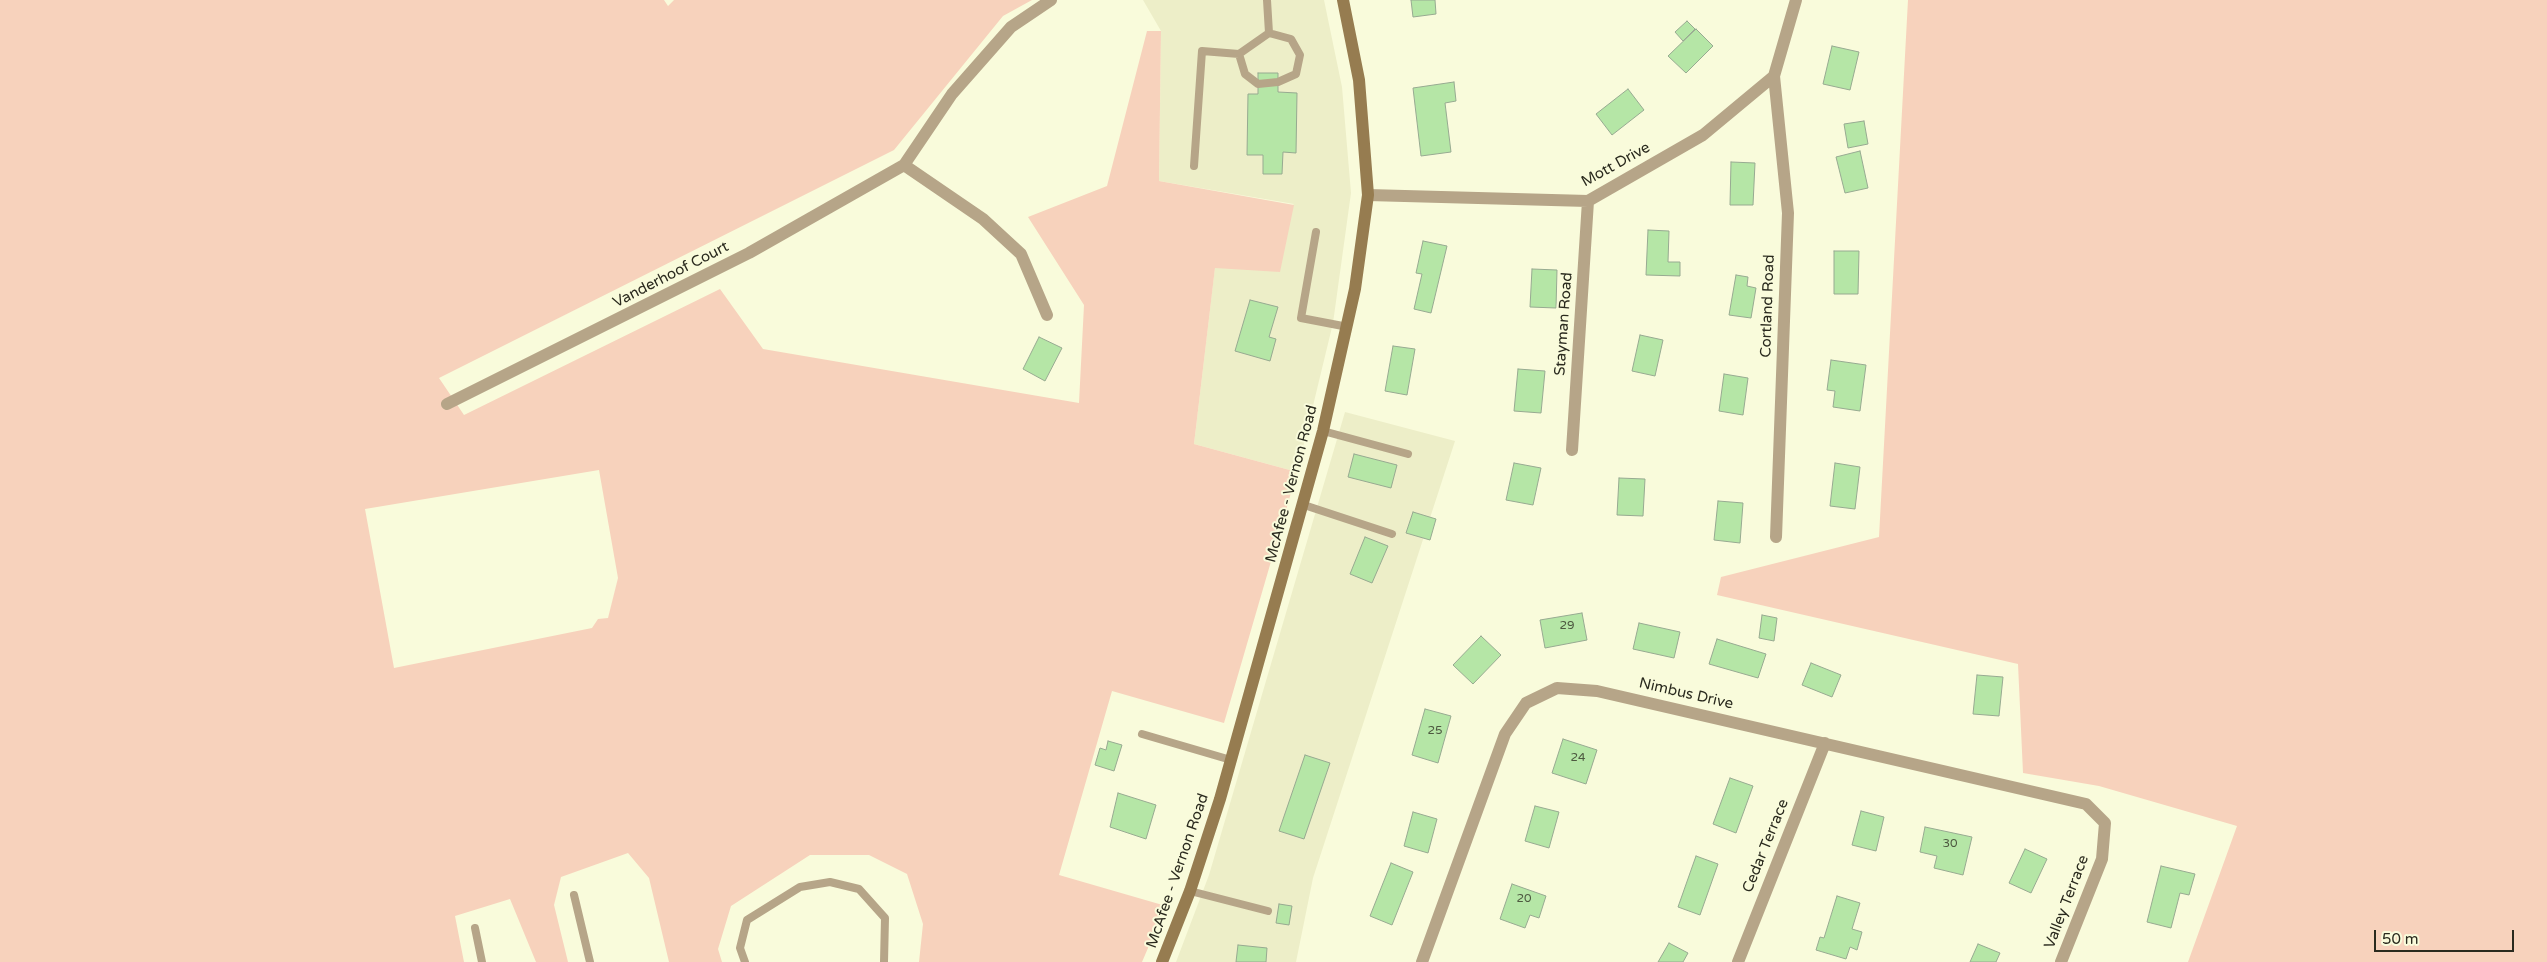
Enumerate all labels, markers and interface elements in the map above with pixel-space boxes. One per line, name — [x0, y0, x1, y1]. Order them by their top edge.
street label: Mott Drive — [1579, 139, 1653, 191]
street label: Vanderhoof Court — [610, 238, 732, 312]
street label: Cortland Road — [1757, 254, 1779, 358]
street label: Stayman Road — [1551, 272, 1577, 376]
street label: McAfee - Vernon Road — [1262, 403, 1322, 565]
house number: 29 — [1559, 619, 1575, 633]
street label: Nimbus Drive — [1637, 674, 1735, 714]
house number: 25 — [1427, 724, 1443, 738]
house number: 24 — [1570, 751, 1586, 765]
street label: McAfee - Vernon Road — [1143, 791, 1213, 951]
street label: Cedar Terrace — [1739, 797, 1793, 895]
house number: 30 — [1942, 837, 1958, 851]
street label: Valley Terrace — [2041, 853, 2093, 951]
house number: 20 — [1516, 892, 1532, 906]
scale bar — [2377, 920, 2517, 952]
text: 50 m — [2382, 930, 2419, 948]

